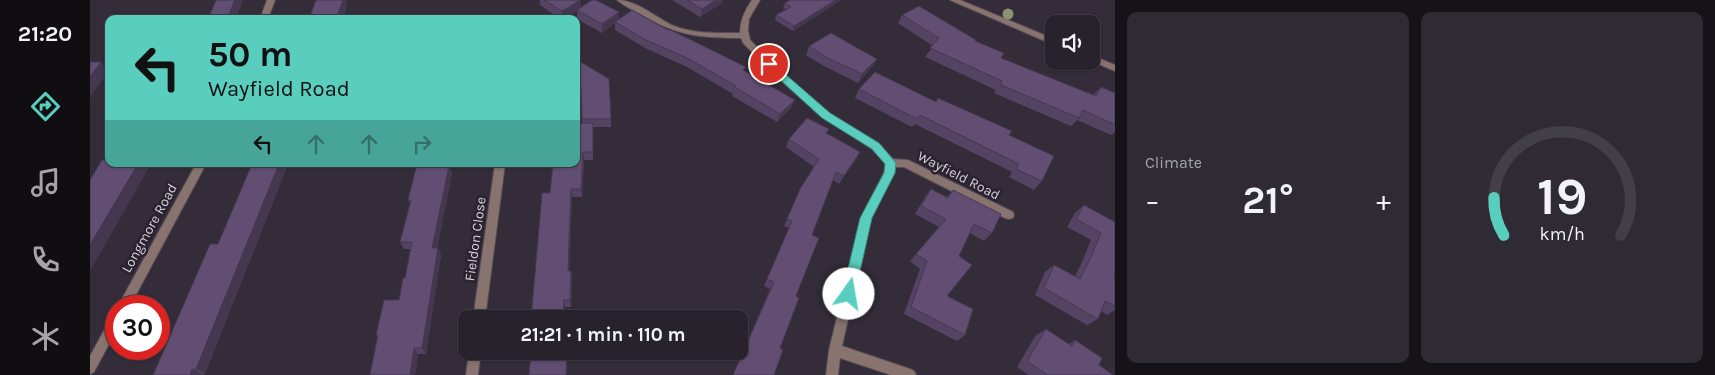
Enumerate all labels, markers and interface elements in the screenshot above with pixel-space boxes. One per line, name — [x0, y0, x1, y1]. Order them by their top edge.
map controls — [1045, 15, 1100, 70]
button: sound — [1045, 15, 1100, 70]
text: 21:20 — [18, 21, 72, 47]
text: 50 m — [208, 34, 293, 75]
icon: left — [125, 35, 190, 100]
pin — [748, 43, 790, 85]
icon: arrive — [755, 50, 783, 78]
text: Wayfield Road — [208, 76, 350, 102]
icon: directions — [28, 89, 63, 124]
icon: left — [249, 130, 277, 158]
icon: ahead — [302, 130, 330, 158]
icon: ahead — [355, 130, 383, 158]
icon: right — [408, 130, 436, 158]
street label: Wayfield Road — [915, 147, 1003, 204]
text: Climate — [1145, 153, 1202, 172]
icon: music — [28, 165, 63, 200]
text: 19 — [1537, 166, 1587, 227]
text: 21° — [1242, 178, 1294, 223]
street label: Longmore Road — [118, 181, 181, 276]
text: − — [1145, 184, 1160, 217]
text: + — [1376, 184, 1391, 217]
street label: Fieldon Close — [461, 196, 490, 282]
text: km/h — [1539, 224, 1585, 245]
icon: phone — [28, 242, 63, 277]
position arrow — [822, 267, 874, 319]
speed limit sign: 30 — [105, 295, 170, 360]
icon: climate — [28, 319, 63, 354]
text: 21:21 · 1 min · 110 m — [520, 324, 686, 346]

